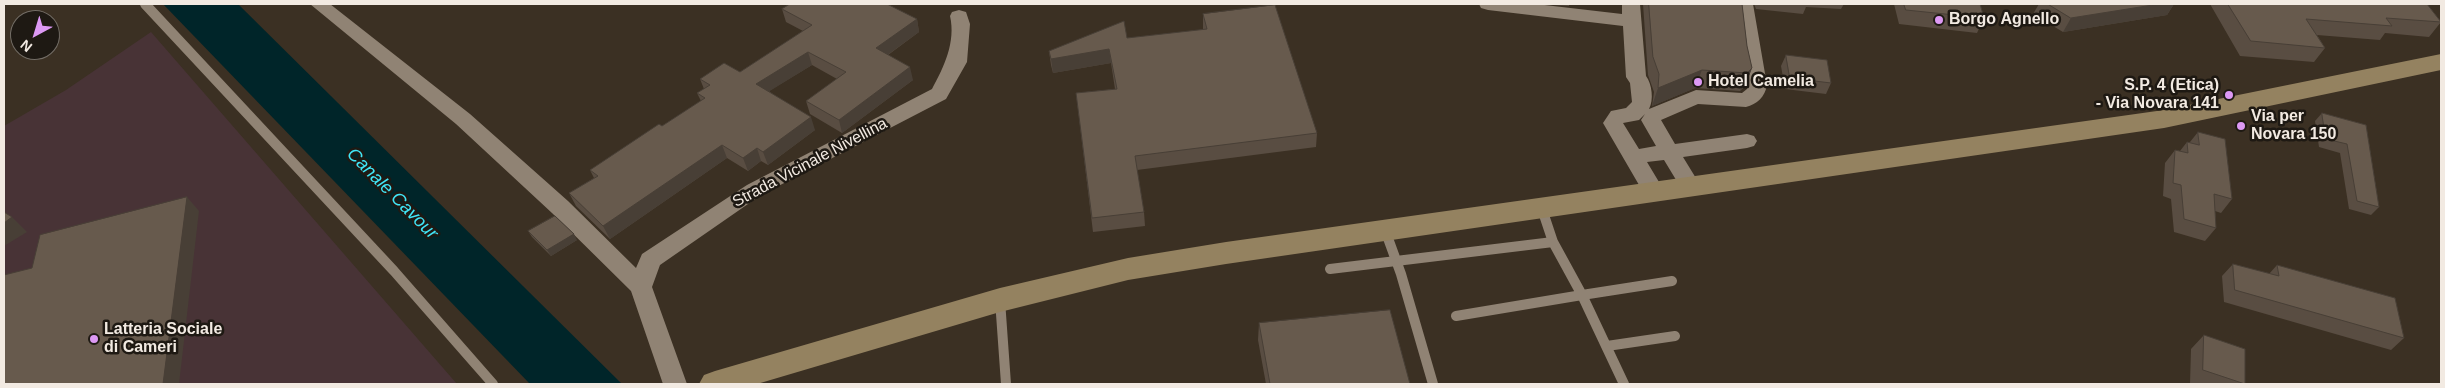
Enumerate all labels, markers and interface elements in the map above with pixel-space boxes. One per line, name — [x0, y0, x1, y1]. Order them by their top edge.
north arrow — [10, 10, 60, 60]
place label: Borgo Agnello — [1949, 10, 2059, 30]
marker: Borgo Agnello — [1933, 14, 1945, 26]
text: N — [17, 36, 35, 55]
place label: Hotel Camelia — [1708, 72, 1814, 92]
marker: Hotel Camelia — [1692, 76, 1704, 88]
place label: S.P. 4 (Etica) - Via Novara 141 — [2096, 76, 2219, 114]
marker: S.P. 4 (Etica) - Via Novara 141 — [2223, 89, 2235, 101]
place label: Via per Novara 150 — [2251, 107, 2336, 145]
street label: Strada Vicinale Nivellina — [729, 114, 891, 212]
marker: Via per Novara 150 — [2235, 120, 2247, 132]
water label: Canale Cavour — [342, 144, 442, 244]
place label: Latteria Sociale di Cameri — [104, 320, 222, 358]
marker: Latteria Sociale di Cameri — [88, 333, 100, 345]

